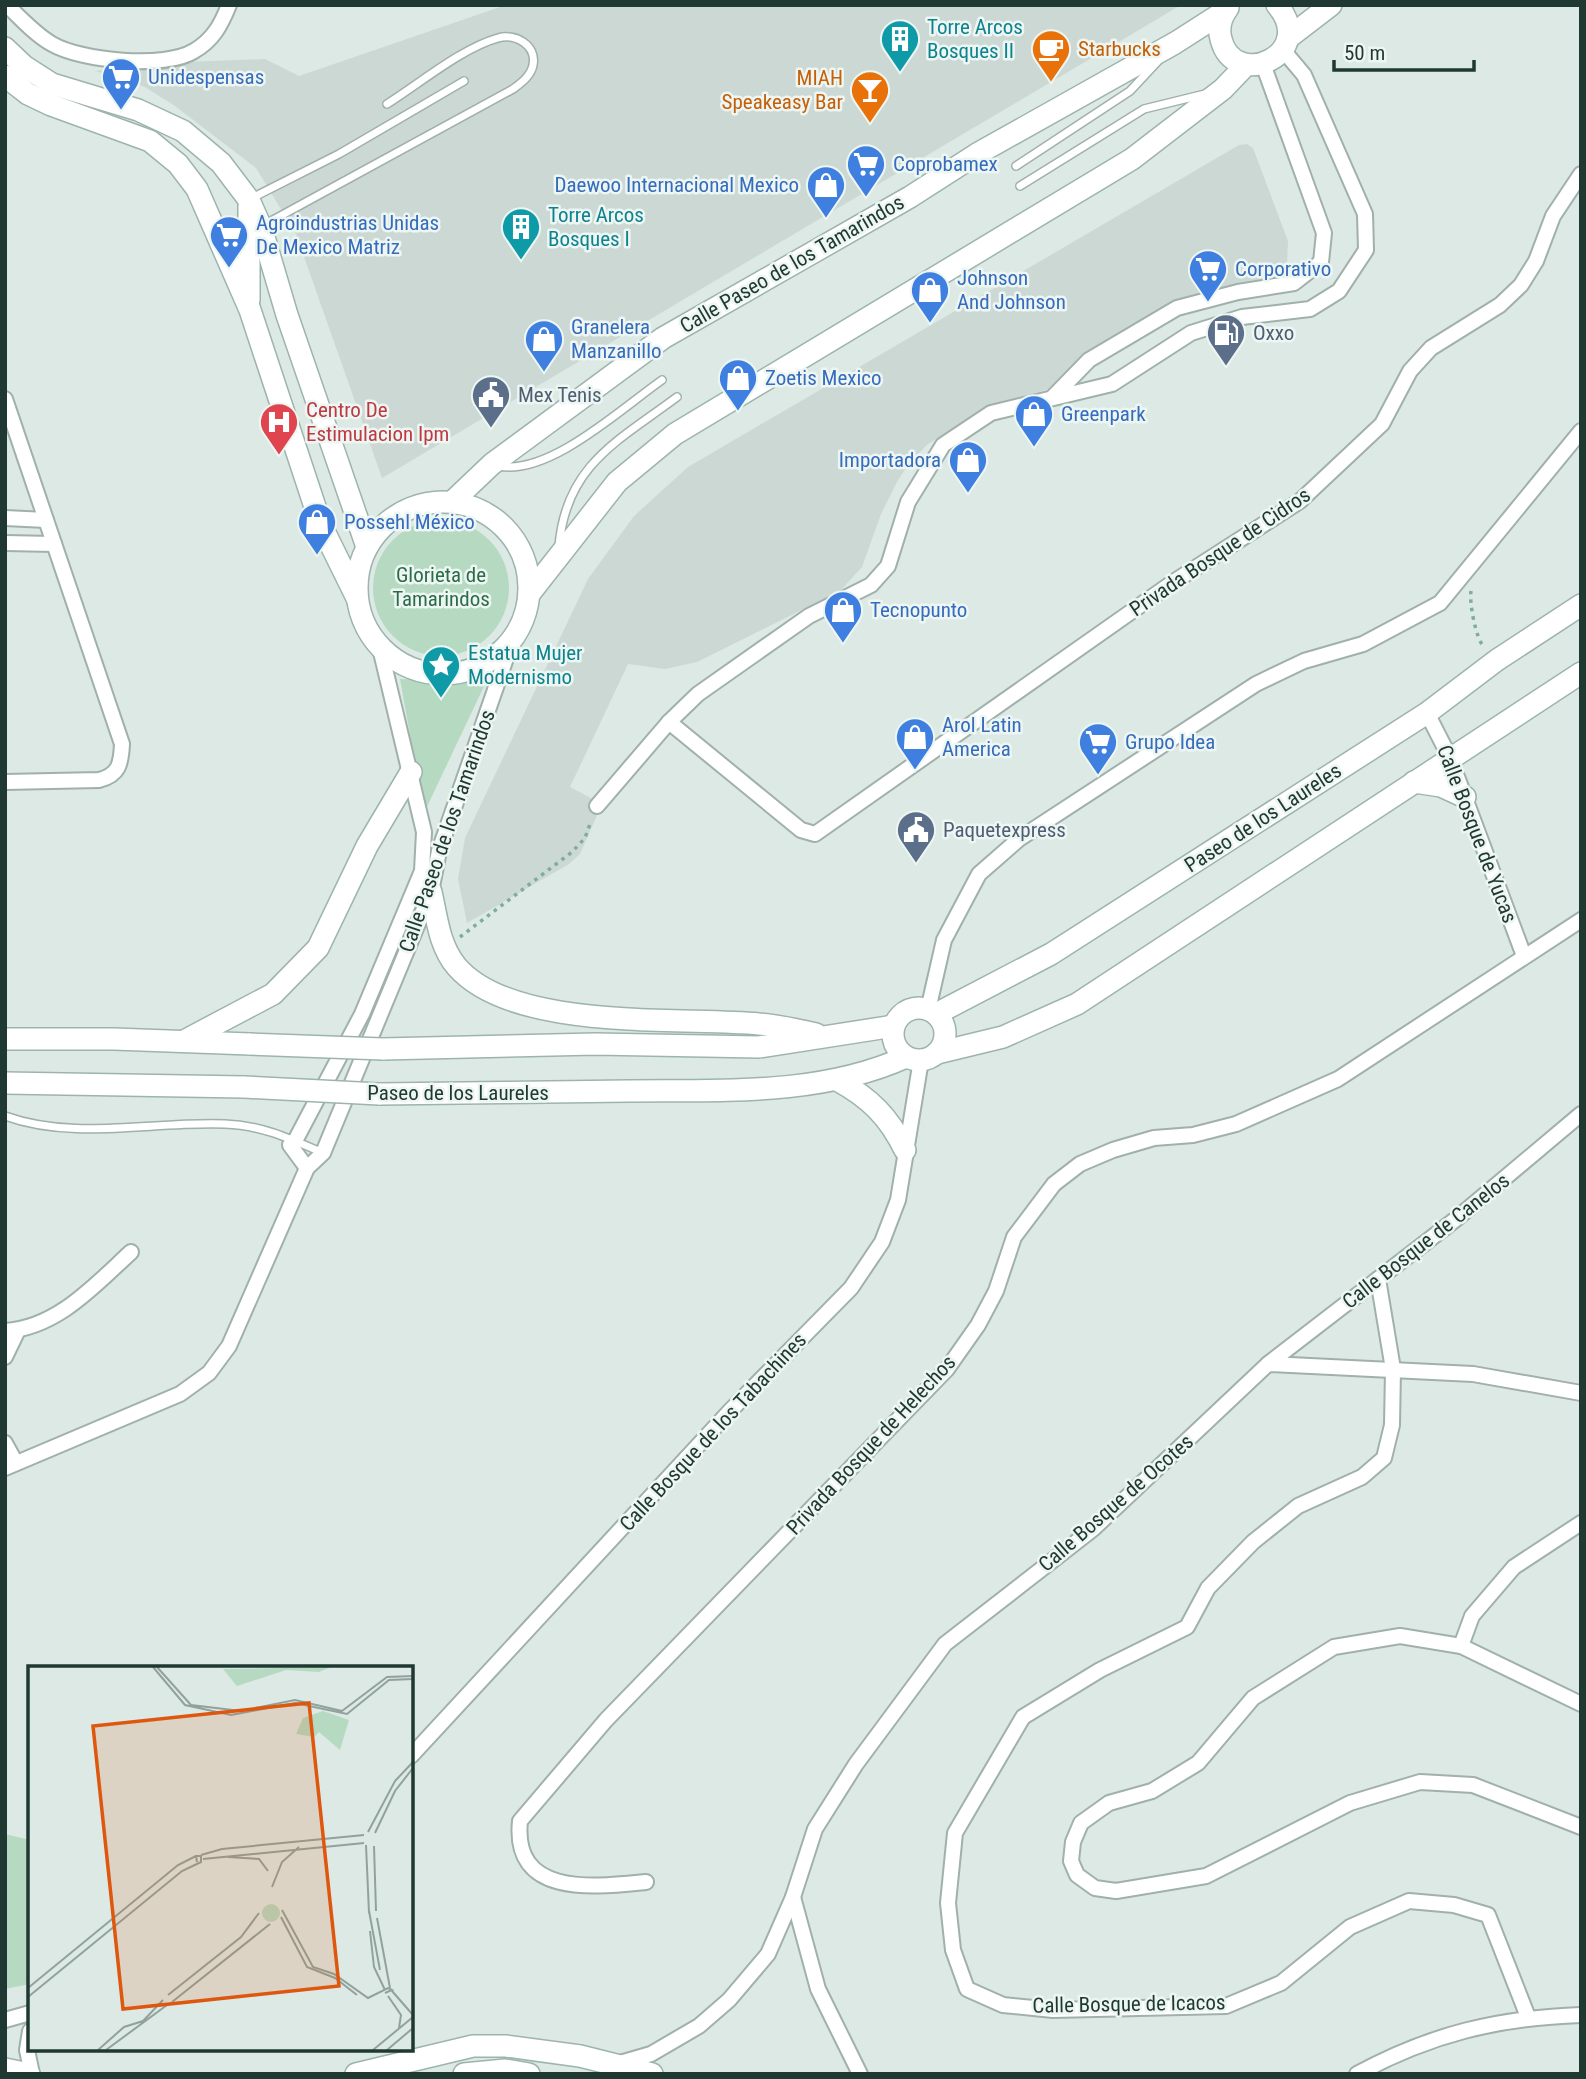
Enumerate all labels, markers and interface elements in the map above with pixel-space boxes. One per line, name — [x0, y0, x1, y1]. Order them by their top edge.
place label: Torre Arcos Bosques II — [927, 15, 1023, 63]
building icon: Torre Arcos Bosques II — [879, 18, 921, 73]
cafe icon: Starbucks — [1030, 28, 1072, 83]
scale bar — [1334, 28, 1474, 72]
place label: Starbucks — [1078, 37, 1161, 61]
text: 50 m — [1344, 41, 1385, 65]
supermarket icon: Unidespensas — [100, 56, 142, 111]
place label: Unidespensas — [148, 65, 264, 89]
place label: MIAH Speakeasy Bar — [722, 66, 843, 114]
bar icon: MIAH Speakeasy Bar — [849, 69, 891, 124]
supermarket icon: Coprobamex — [845, 143, 887, 198]
place label: Coprobamex — [893, 152, 998, 176]
shop icon: Daewoo Internacional Mexico — [805, 164, 847, 219]
place label: Daewoo Internacional Mexico — [555, 173, 799, 197]
street label: Calle Paseo de los Tamarindos — [676, 190, 908, 338]
place label: Torre Arcos Bosques I — [548, 203, 644, 251]
building icon: Torre Arcos Bosques I — [500, 206, 542, 261]
place label: Agroindustrias Unidas De Mexico Matriz — [256, 211, 439, 259]
supermarket icon: Agroindustrias Unidas De Mexico Matriz — [208, 214, 250, 269]
supermarket icon: Corporativo — [1187, 248, 1229, 303]
place label: Corporativo — [1235, 257, 1331, 281]
place label: Johnson And Johnson — [957, 266, 1066, 314]
shop icon: Johnson And Johnson — [909, 269, 951, 324]
fuel station icon: Oxxo — [1205, 312, 1247, 367]
place label: Granelera Manzanillo — [571, 315, 662, 363]
shop icon: Granelera Manzanillo — [523, 318, 565, 373]
place label: Oxxo — [1253, 321, 1294, 345]
shop icon: Zoetis Mexico — [717, 357, 759, 412]
place label: Zoetis Mexico — [765, 366, 882, 390]
public building icon: Mex Tenis — [470, 374, 512, 429]
place label: Mex Tenis — [518, 383, 602, 407]
shop icon: Greenpark — [1013, 393, 1055, 448]
place label: Centro De Estimulacion Ipm — [306, 398, 449, 446]
hospital icon: Centro De Estimulacion Ipm — [258, 401, 300, 456]
place label: Greenpark — [1061, 402, 1146, 426]
shop icon: Importadora — [947, 439, 989, 494]
place label: Importadora — [839, 448, 941, 472]
street label: Privada Bosque de Cidros — [1125, 483, 1315, 621]
shop icon: Possehl México — [296, 501, 338, 556]
place label: Possehl México — [344, 510, 475, 534]
park label: Glorieta de Tamarindos — [392, 563, 490, 611]
shop icon: Tecnopunto — [822, 589, 864, 644]
place label: Tecnopunto — [870, 598, 967, 622]
place label: Estatua Mujer Modernismo — [468, 641, 583, 689]
place icon: Estatua Mujer Modernismo — [420, 644, 462, 699]
street label: Calle Paseo de los Tamarindos — [394, 707, 500, 955]
place label: Arol Latin America — [942, 713, 1022, 761]
shop icon: Arol Latin America — [894, 716, 936, 771]
supermarket icon: Grupo Idea — [1077, 721, 1119, 776]
place label: Grupo Idea — [1125, 730, 1215, 754]
street label: Calle Bosque de Yucas — [1432, 742, 1522, 926]
street label: Paseo de los Laureles — [1180, 758, 1346, 878]
public building icon: Paquetexpress — [895, 809, 937, 864]
place label: Paquetexpress — [943, 818, 1066, 842]
street label: Paseo de los Laureles — [367, 1081, 549, 1105]
street label: Calle Bosque de Canelos — [1338, 1168, 1514, 1314]
street label: Calle Bosque de los Tabachines — [615, 1328, 811, 1536]
street label: Privada Bosque de Helechos — [782, 1350, 960, 1540]
street label: Calle Bosque de Ocotes — [1034, 1429, 1198, 1577]
inset map — [28, 1666, 413, 2051]
street label: Calle Bosque de Icacos — [1032, 1990, 1226, 2018]

